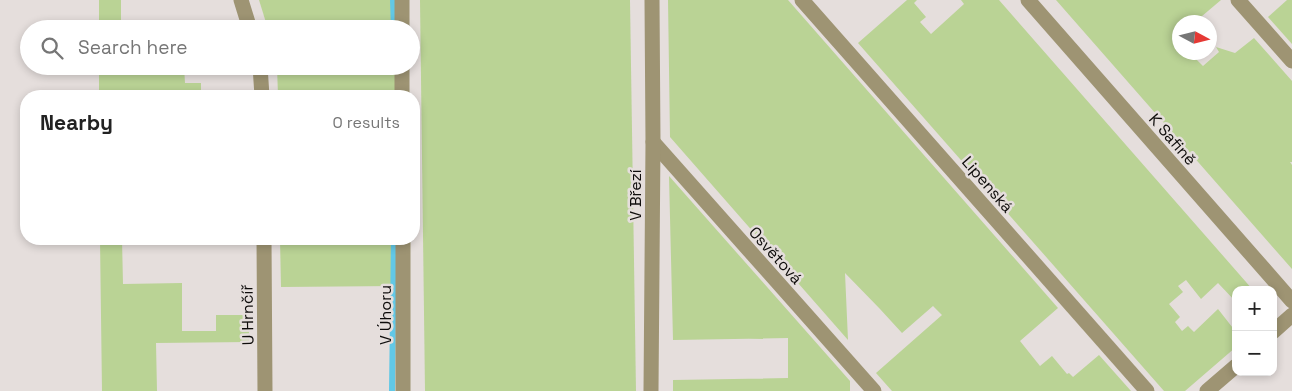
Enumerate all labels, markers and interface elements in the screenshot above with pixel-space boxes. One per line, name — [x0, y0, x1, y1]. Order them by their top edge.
north arrow — [1172, 15, 1217, 60]
search box — [20, 20, 420, 75]
icon: search — [38, 34, 66, 62]
text: Search here — [78, 35, 188, 60]
text: Nearby — [40, 109, 113, 136]
street label: K Safině — [1144, 109, 1201, 170]
text: 0 results — [332, 112, 400, 133]
street label: Lipenská — [957, 152, 1018, 217]
street label: V Březí — [625, 169, 646, 221]
street label: Osvětová — [744, 222, 807, 289]
street label: U Hrnčíř — [236, 284, 259, 345]
street label: V Úhoru — [375, 285, 396, 345]
map controls — [1232, 286, 1277, 376]
button: + — [1232, 286, 1277, 331]
button: − — [1232, 331, 1277, 376]

